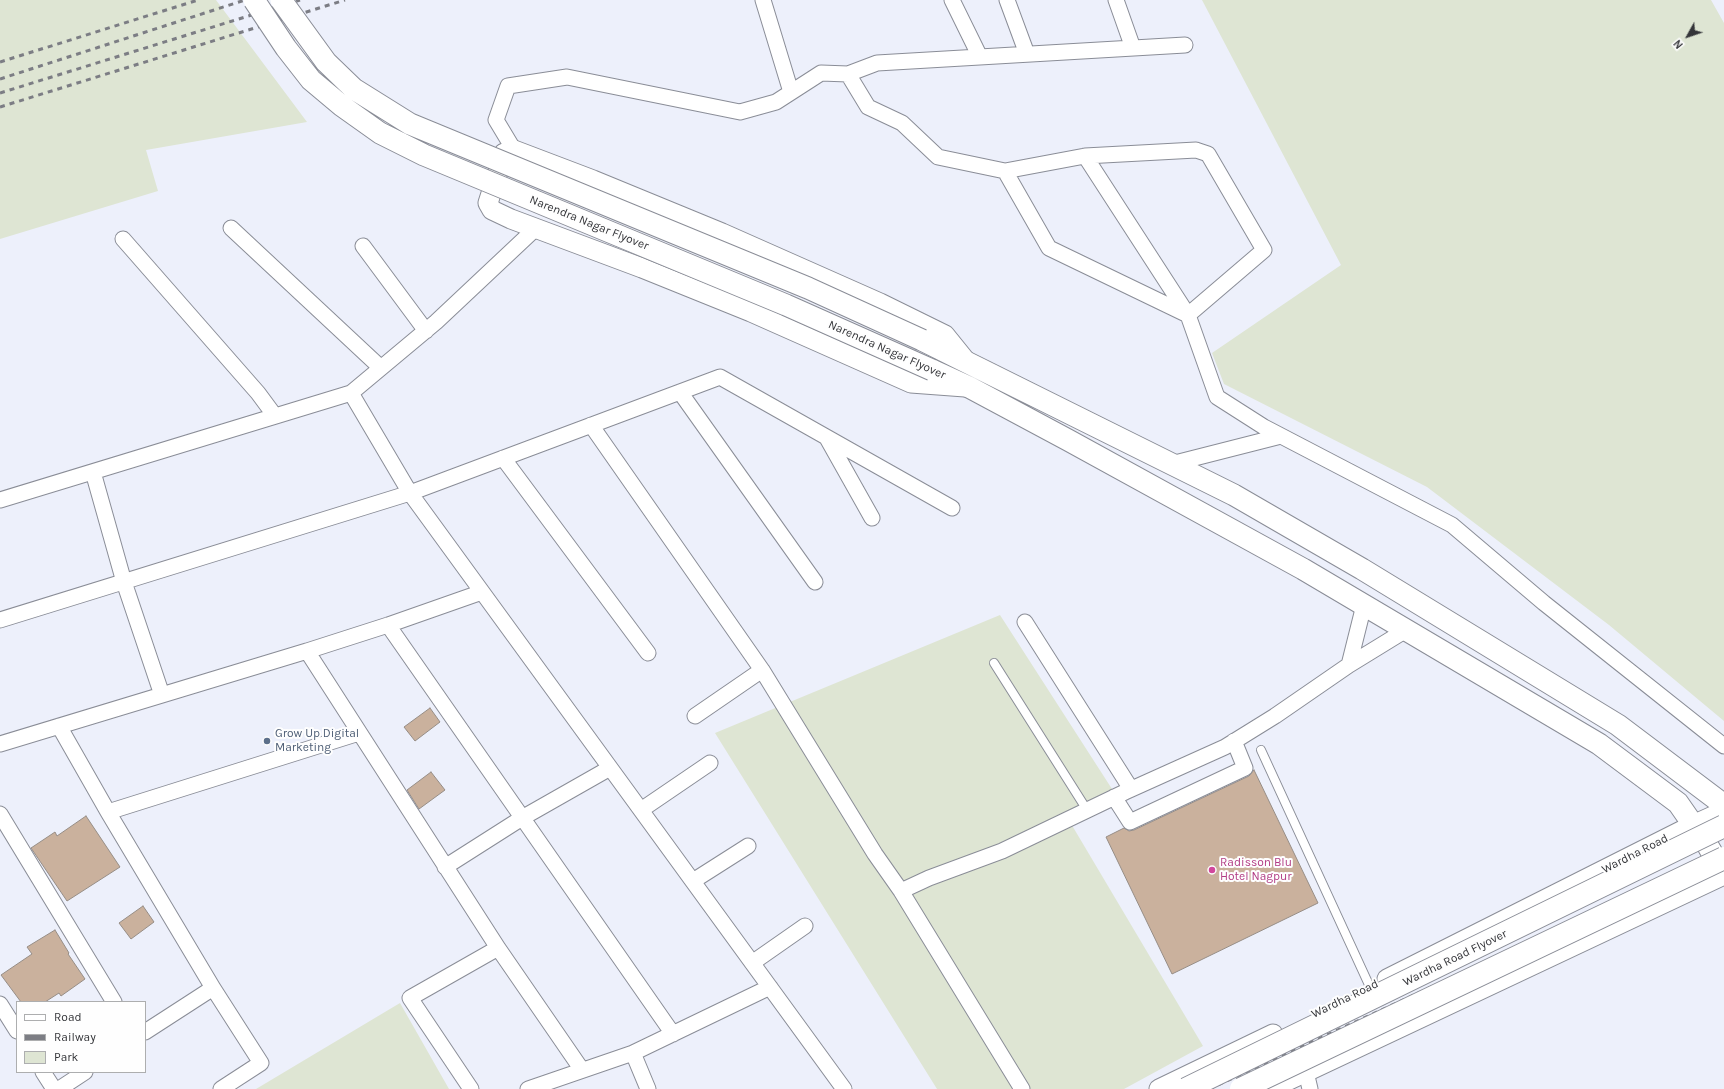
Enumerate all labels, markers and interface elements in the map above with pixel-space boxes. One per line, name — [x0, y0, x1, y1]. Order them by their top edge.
north arrow — [1668, 16, 1708, 56]
text: N — [1671, 37, 1686, 51]
street label: Narendra Nagar Flyover — [527, 193, 651, 253]
street label: Narendra Nagar Flyover — [826, 318, 948, 382]
place label: Grow Up Digital Marketing — [275, 727, 359, 755]
marker: Grow Up Digital Marketing — [262, 736, 272, 746]
street label: Wardha Road — [1599, 831, 1671, 877]
place label: Radisson Blu Hotel Nagpur — [1220, 856, 1292, 884]
marker: Radisson Blu Hotel Nagpur — [1207, 865, 1217, 875]
street label: Wardha Road Flyover — [1401, 927, 1509, 989]
street label: Wardha Road — [1309, 977, 1381, 1021]
legend — [16, 1001, 146, 1073]
text: Road — [54, 1010, 82, 1024]
text: Railway — [54, 1030, 96, 1044]
text: Park — [54, 1050, 78, 1064]

